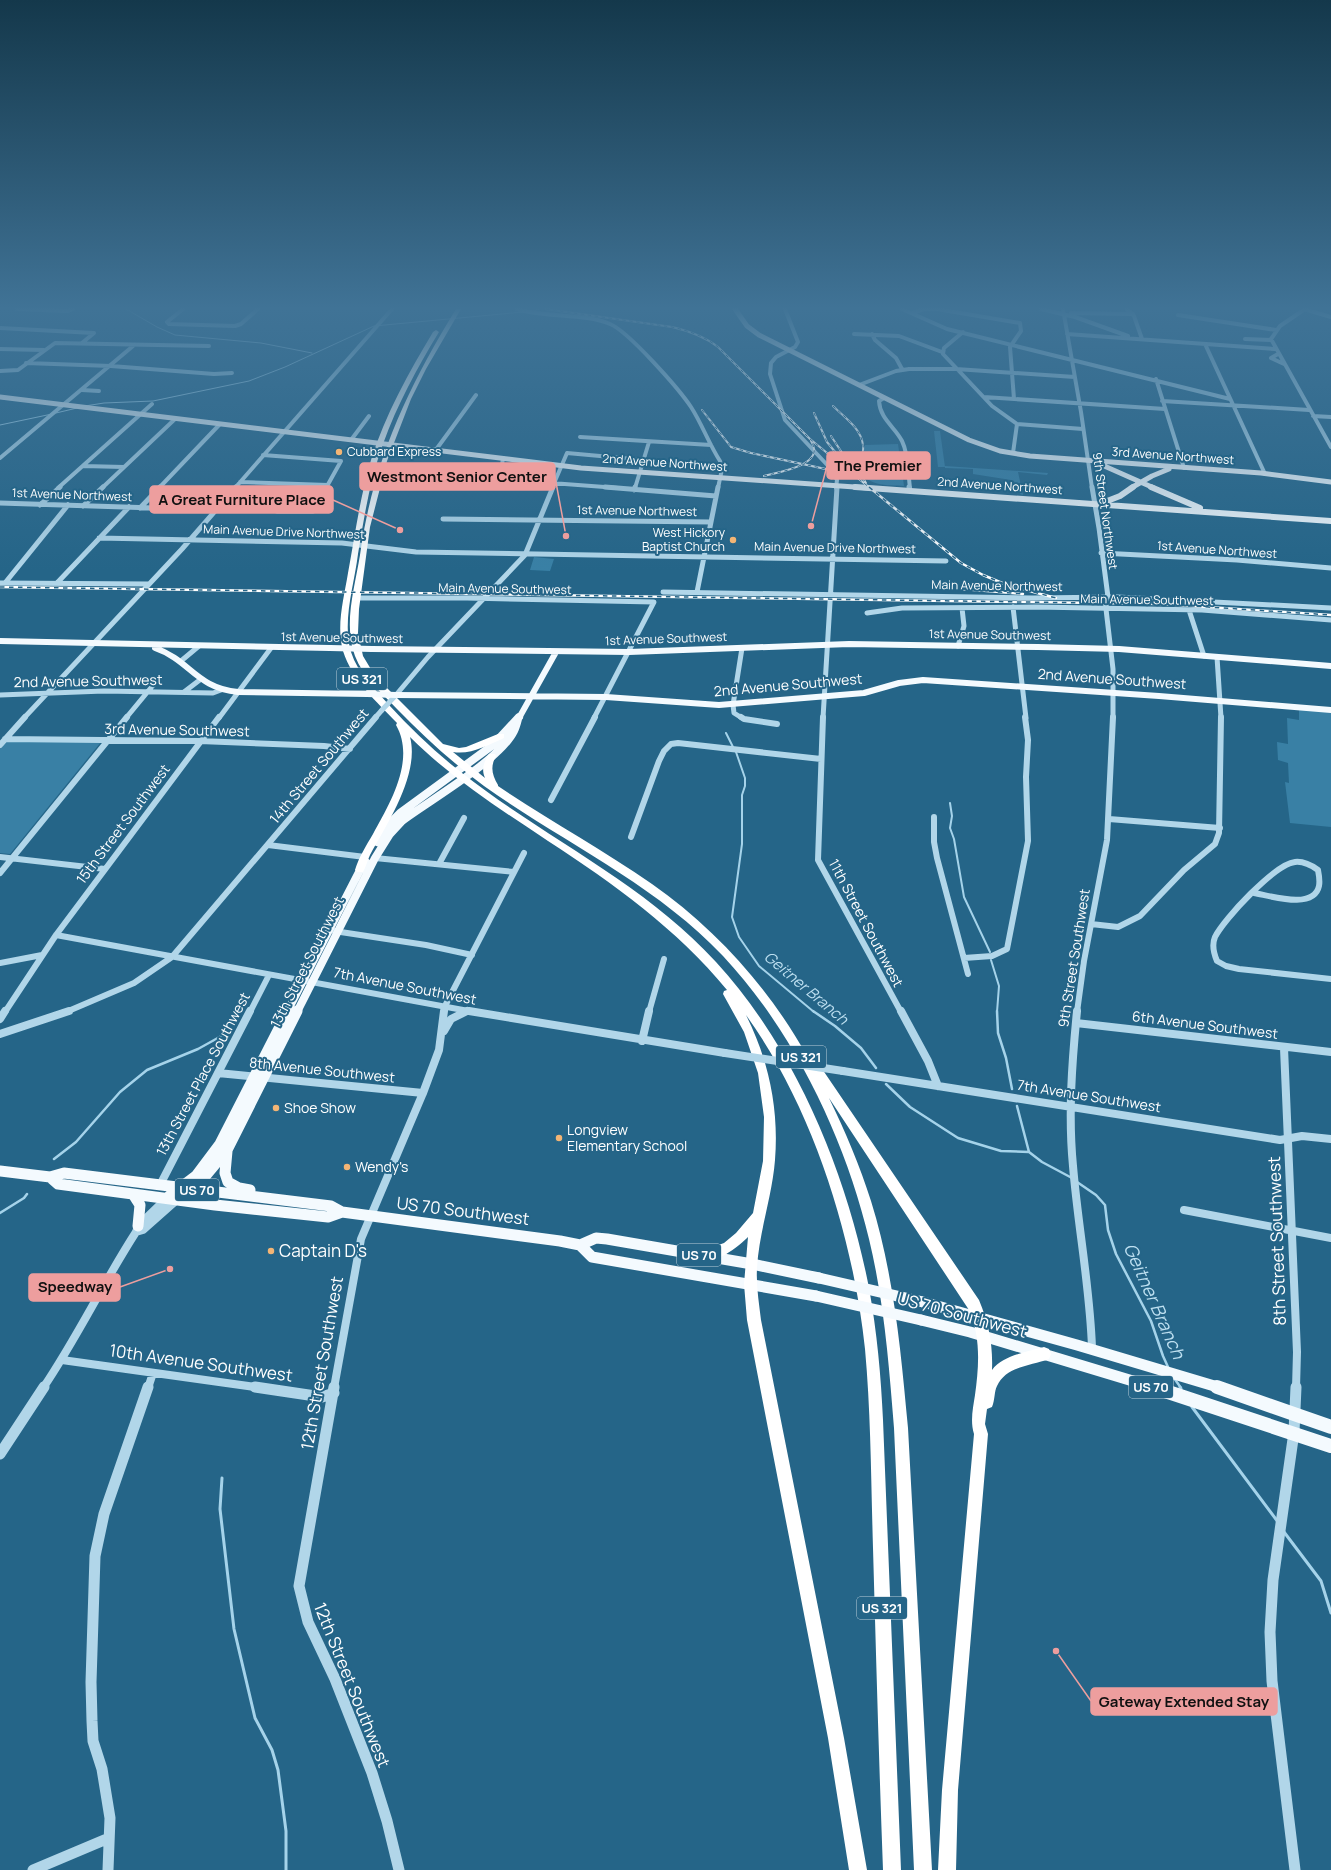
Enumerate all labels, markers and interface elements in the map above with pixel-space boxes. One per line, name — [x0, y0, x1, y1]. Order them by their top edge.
place label: Cubbard Express — [347, 443, 441, 460]
street label: 3rd Avenue Northwest — [1111, 443, 1235, 468]
marker: Cubbard Express — [334, 447, 344, 457]
street label: 2nd Avenue Northwest — [602, 450, 728, 475]
street label: 9th Street Northwest — [1089, 451, 1122, 571]
callout: The Premier — [827, 452, 930, 479]
text: The Premier — [834, 455, 922, 476]
callout: Westmont Senior Center — [360, 463, 555, 490]
text: Westmont Senior Center — [367, 466, 547, 487]
street label: 2nd Avenue Northwest — [937, 473, 1063, 498]
street label: 1st Avenue Northwest — [12, 484, 133, 505]
callout: A Great Furniture Place — [150, 486, 333, 513]
text: A Great Furniture Place — [158, 489, 326, 510]
street label: 1st Avenue Northwest — [577, 501, 698, 520]
street label: Main Avenue Drive Northwest — [203, 520, 365, 543]
place label: West Hickory Baptist Church — [642, 524, 726, 555]
marker: West Hickory Baptist Church — [728, 535, 738, 545]
street label: 1st Avenue Northwest — [1156, 537, 1278, 562]
street label: Main Avenue Drive Northwest — [754, 538, 916, 557]
street label: Main Avenue Northwest — [931, 576, 1063, 595]
street label: Main Avenue Southwest — [438, 579, 572, 598]
street label: Main Avenue Southwest — [1080, 590, 1214, 609]
street label: 1st Avenue Southwest — [929, 625, 1051, 644]
street label: 1st Avenue Southwest — [281, 628, 403, 647]
street label: 1st Avenue Southwest — [605, 628, 728, 649]
street label: 2nd Avenue Southwest — [1037, 664, 1187, 693]
road number: US 321 — [337, 668, 387, 690]
street label: 2nd Avenue Southwest — [713, 669, 863, 700]
street label: 2nd Avenue Southwest — [13, 670, 163, 691]
street label: 14th Street Southwest — [265, 704, 373, 827]
street label: 3rd Avenue Southwest — [104, 719, 250, 740]
street label: 15th Street Southwest — [71, 760, 174, 887]
street label: 11th Street Southwest — [825, 855, 908, 990]
street label: 9th Street Southwest — [1053, 887, 1094, 1029]
street label: 13th Street Southwest — [265, 893, 348, 1031]
water label: Geitner Branch — [760, 946, 854, 1030]
street label: 7th Avenue Southwest — [332, 962, 479, 1009]
street label: 13th Street Place Southwest — [151, 988, 254, 1159]
street label: 6th Avenue Southwest — [1131, 1006, 1280, 1043]
road number: US 321 — [776, 1046, 826, 1068]
street label: 8th Avenue Southwest — [248, 1052, 396, 1087]
street label: 7th Avenue Southwest — [1016, 1075, 1163, 1116]
place label: Shoe Show — [284, 1098, 356, 1117]
marker: Shoe Show — [271, 1103, 281, 1113]
place label: Longview Elementary School — [567, 1120, 687, 1155]
marker: Longview Elementary School — [554, 1133, 564, 1143]
street label: 8th Street Southwest — [1262, 1156, 1291, 1326]
place label: Wendy's — [355, 1157, 408, 1176]
marker: Wendy's — [342, 1162, 352, 1172]
road number: US 70 — [175, 1179, 219, 1201]
street label: US 70 Southwest — [395, 1191, 531, 1230]
place label: Captain D's — [279, 1239, 367, 1262]
water label: Geitner Branch — [1119, 1239, 1192, 1363]
road number: US 70 — [677, 1244, 721, 1266]
marker: Captain D's — [266, 1246, 276, 1256]
callout: Speedway — [29, 1274, 120, 1301]
street label: 12th Street Southwest — [295, 1274, 348, 1452]
text: Speedway — [38, 1276, 113, 1297]
street label: US 70 Southwest — [895, 1286, 1030, 1343]
street label: 10th Avenue Southwest — [108, 1338, 294, 1387]
road number: US 70 — [1129, 1376, 1173, 1398]
road number: US 321 — [857, 1597, 907, 1619]
street label: 12th Street Southwest — [309, 1599, 396, 1771]
callout: Gateway Extended Stay — [1091, 1688, 1277, 1715]
text: Gateway Extended Stay — [1099, 1691, 1270, 1712]

